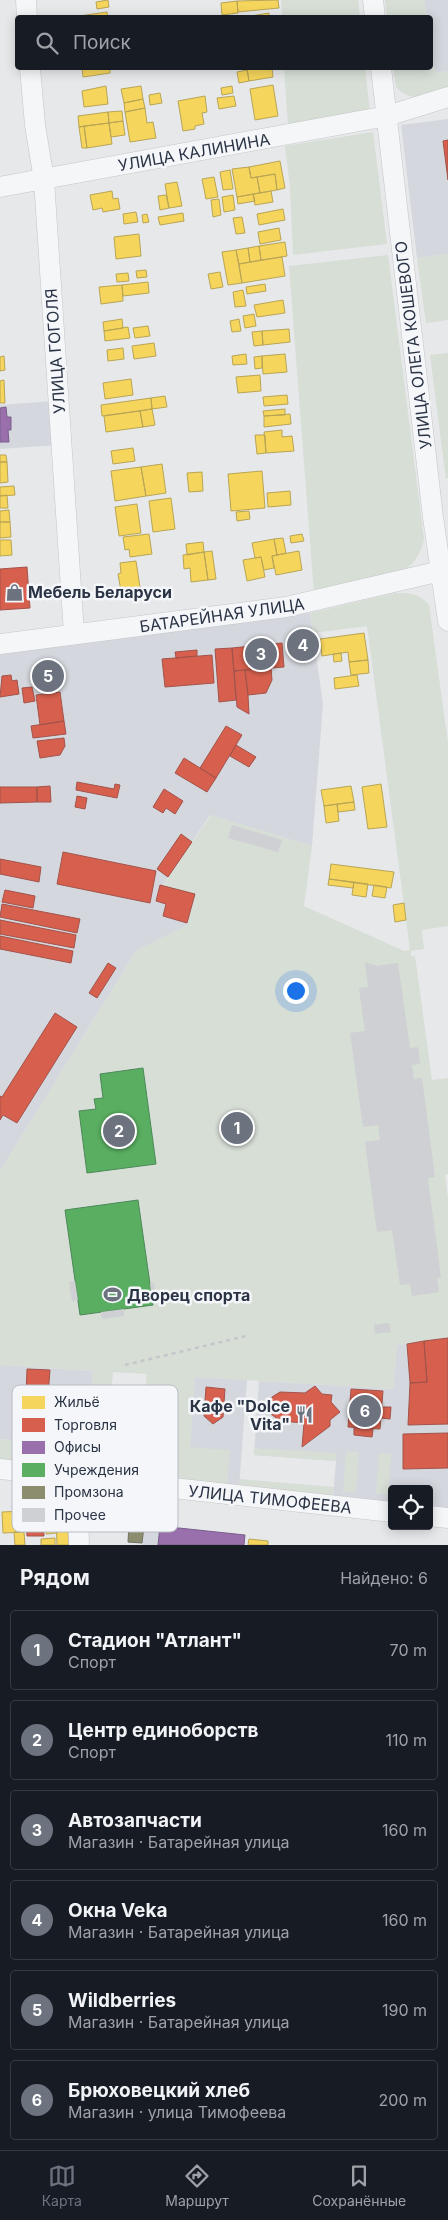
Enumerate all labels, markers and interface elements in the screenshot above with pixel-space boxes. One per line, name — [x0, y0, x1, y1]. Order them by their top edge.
search box — [15, 15, 433, 70]
icon: search — [33, 29, 61, 57]
text: Поиск — [73, 31, 131, 54]
street label: УЛИЦА КАЛИНИНА — [117, 129, 271, 175]
street label: УЛИЦА ОЛЕГА КОШЕВОГО — [390, 240, 436, 450]
street label: УЛИЦА ГОГОЛЯ — [41, 288, 69, 414]
shop icon: Мебель Беларуси — [4, 582, 24, 602]
place label: Мебель Беларуси — [28, 582, 172, 602]
street label: БАТАРЕЙНАЯ УЛИЦА — [138, 594, 306, 636]
pin: 4 — [287, 626, 319, 664]
pin: 3 — [245, 635, 277, 673]
pin: 5 — [32, 657, 64, 695]
your location — [283, 978, 309, 1004]
pin: 1 — [221, 1109, 253, 1147]
pin: 2 — [103, 1112, 135, 1150]
sports icon: Дворец спорта — [103, 1285, 123, 1305]
place label: Дворец спорта — [127, 1285, 250, 1305]
legend — [12, 1385, 178, 1532]
pin: 6 — [349, 1392, 381, 1430]
text: Жильё — [54, 1393, 100, 1410]
place label: Кафе "Dolce Vita" — [190, 1396, 290, 1434]
restaurant icon: Кафе "Dolce Vita" — [294, 1405, 314, 1425]
text: Торговля — [54, 1416, 117, 1433]
text: Офисы — [54, 1438, 101, 1455]
text: Учреждения — [54, 1461, 139, 1478]
street label: УЛИЦА ТИМОФЕЕВА — [187, 1480, 353, 1518]
text: Промзона — [54, 1483, 124, 1500]
map controls — [388, 1485, 433, 1530]
button: locate — [388, 1485, 433, 1530]
text: Прочее — [54, 1506, 106, 1523]
text: Рядом — [20, 1565, 90, 1590]
text: Найдено: 6 — [340, 1568, 428, 1588]
text: Стадион "Атлант" — [68, 1629, 242, 1652]
text: 1 — [34, 1640, 40, 1660]
text: 70 m — [390, 1640, 427, 1660]
text: Спорт — [68, 1652, 116, 1672]
text: Центр единоборств — [68, 1719, 259, 1742]
text: 2 — [32, 1730, 42, 1750]
text: 110 m — [385, 1730, 427, 1750]
text: Спорт — [68, 1742, 116, 1762]
text: Автозапчасти — [68, 1809, 202, 1832]
text: 3 — [32, 1820, 42, 1840]
text: 160 m — [382, 1820, 427, 1840]
text: Магазин · Батарейная улица — [68, 1832, 289, 1852]
text: Окна Veka — [68, 1899, 167, 1922]
text: 4 — [32, 1910, 42, 1930]
text: 160 m — [382, 1910, 427, 1930]
text: Магазин · Батарейная улица — [68, 1922, 289, 1942]
text: Wildberries — [68, 1989, 176, 2012]
text: 5 — [32, 2000, 42, 2020]
text: 190 m — [382, 2000, 427, 2020]
text: Магазин · Батарейная улица — [68, 2012, 289, 2032]
text: Брюховецкий хлеб — [68, 2079, 250, 2102]
text: 6 — [32, 2090, 42, 2110]
text: 200 m — [379, 2090, 427, 2110]
text: Магазин · улица Тимофеева — [68, 2102, 286, 2122]
tab: Карта — [42, 2162, 82, 2209]
tab: Маршрут — [165, 2162, 229, 2209]
tab: Сохранённые — [312, 2162, 406, 2209]

